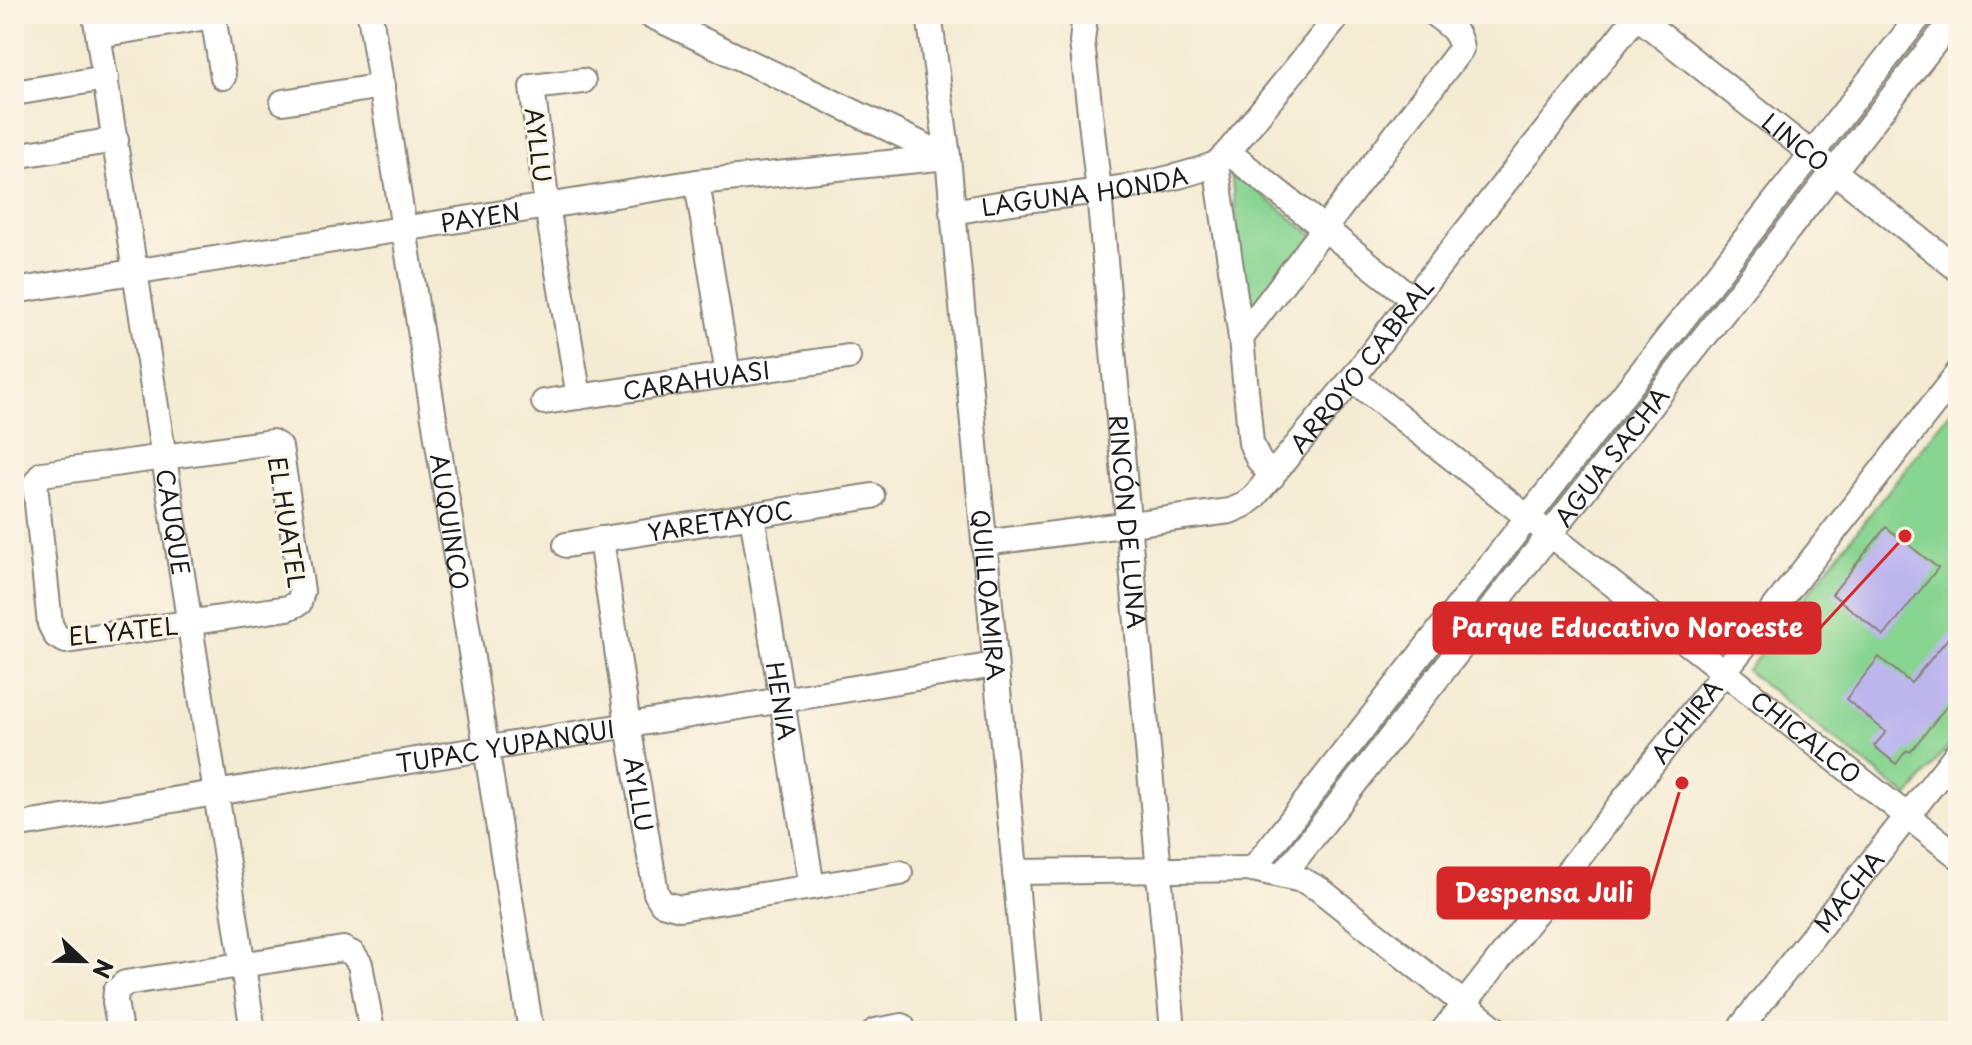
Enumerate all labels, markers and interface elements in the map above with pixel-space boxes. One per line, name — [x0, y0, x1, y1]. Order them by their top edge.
street label: LINCO — [1755, 104, 1837, 179]
street label: AYLLU — [517, 105, 561, 185]
street label: LAGUNA HONDA — [978, 156, 1191, 225]
street label: PAYEN — [437, 192, 523, 241]
street label: ARROYO CABRAL — [1280, 270, 1441, 460]
street label: CARAHUASI — [620, 351, 772, 408]
street label: AGUA SACHA — [1545, 379, 1677, 533]
street label: RINCÓN DE LUNA — [1101, 413, 1155, 630]
street label: AUQUINCO — [422, 451, 479, 592]
street label: EL HUATEL — [260, 454, 316, 590]
street label: CAUQUE — [148, 466, 200, 578]
street label: YARETAYOC — [645, 491, 795, 550]
street label: QUILLOAMIRA — [963, 508, 1015, 682]
callout: Parque Educativo Noroeste — [1434, 603, 1820, 653]
street label: EL YATEL — [66, 606, 180, 654]
text: Parque Educativo Noroeste — [1451, 607, 1803, 646]
street label: HENIA — [758, 659, 806, 742]
street label: ACHIRA — [1642, 671, 1730, 770]
street label: CHICALCO — [1743, 682, 1869, 791]
street label: TUPAC YUPANQUI — [393, 710, 617, 781]
street label: AYLLU — [616, 754, 663, 834]
street label: MACHA — [1805, 843, 1892, 940]
callout: Despensa Juli — [1438, 868, 1649, 918]
text: Despensa Juli — [1455, 872, 1633, 911]
north arrow — [44, 921, 124, 1001]
text: N — [85, 955, 122, 983]

